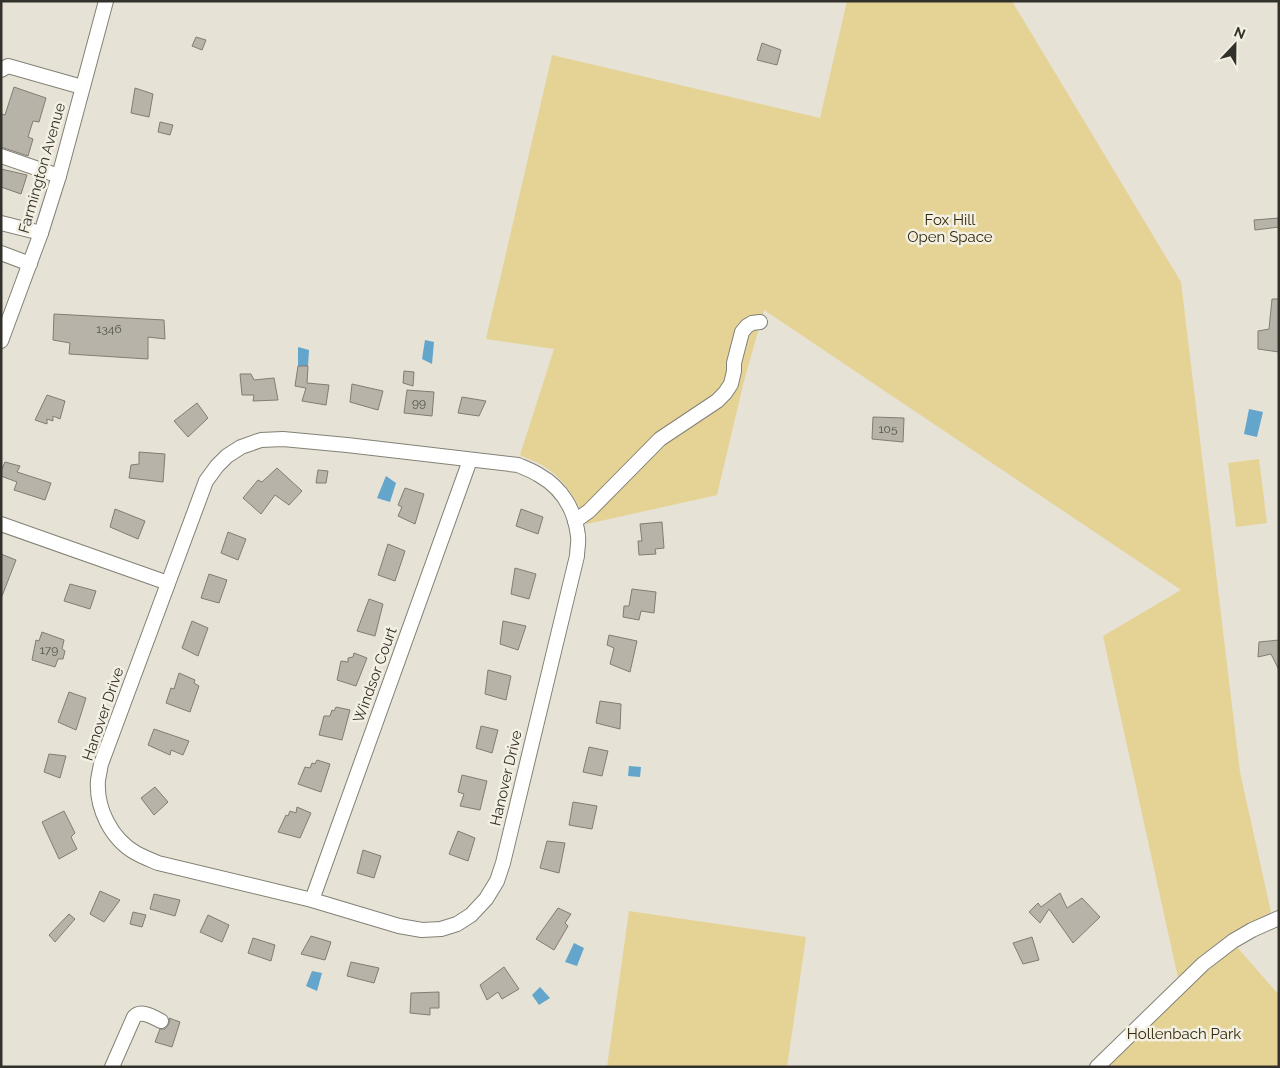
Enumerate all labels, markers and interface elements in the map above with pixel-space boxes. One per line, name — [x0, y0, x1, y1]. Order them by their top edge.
north arrow — [1210, 20, 1260, 70]
text: N — [1232, 24, 1248, 42]
street label: Farmington Avenue — [15, 100, 69, 235]
park label: Fox Hill Open Space — [907, 211, 993, 246]
house number: 1346 — [96, 322, 122, 336]
house number: 99 — [412, 396, 426, 410]
house number: 105 — [878, 422, 898, 436]
street label: Windsor Court — [349, 625, 401, 725]
house number: 179 — [40, 643, 58, 657]
street label: Hanover Drive — [79, 665, 127, 763]
street label: Hanover Drive — [486, 728, 526, 828]
park label: Hollenbach Park — [1127, 1025, 1241, 1043]

